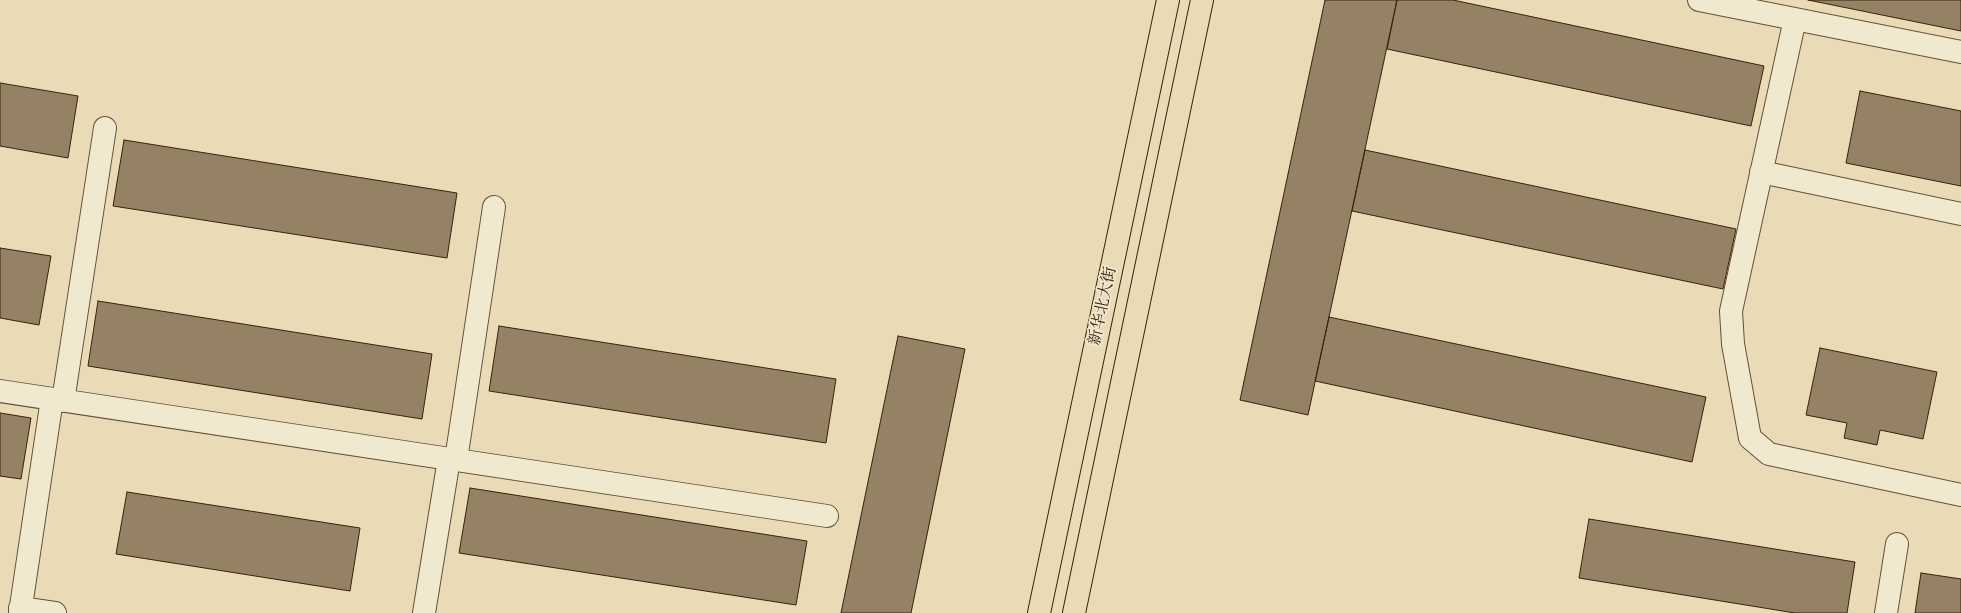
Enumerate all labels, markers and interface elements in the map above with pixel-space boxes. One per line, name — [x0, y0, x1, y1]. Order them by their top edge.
street label: 新华北大街 — [1085, 265, 1121, 347]

